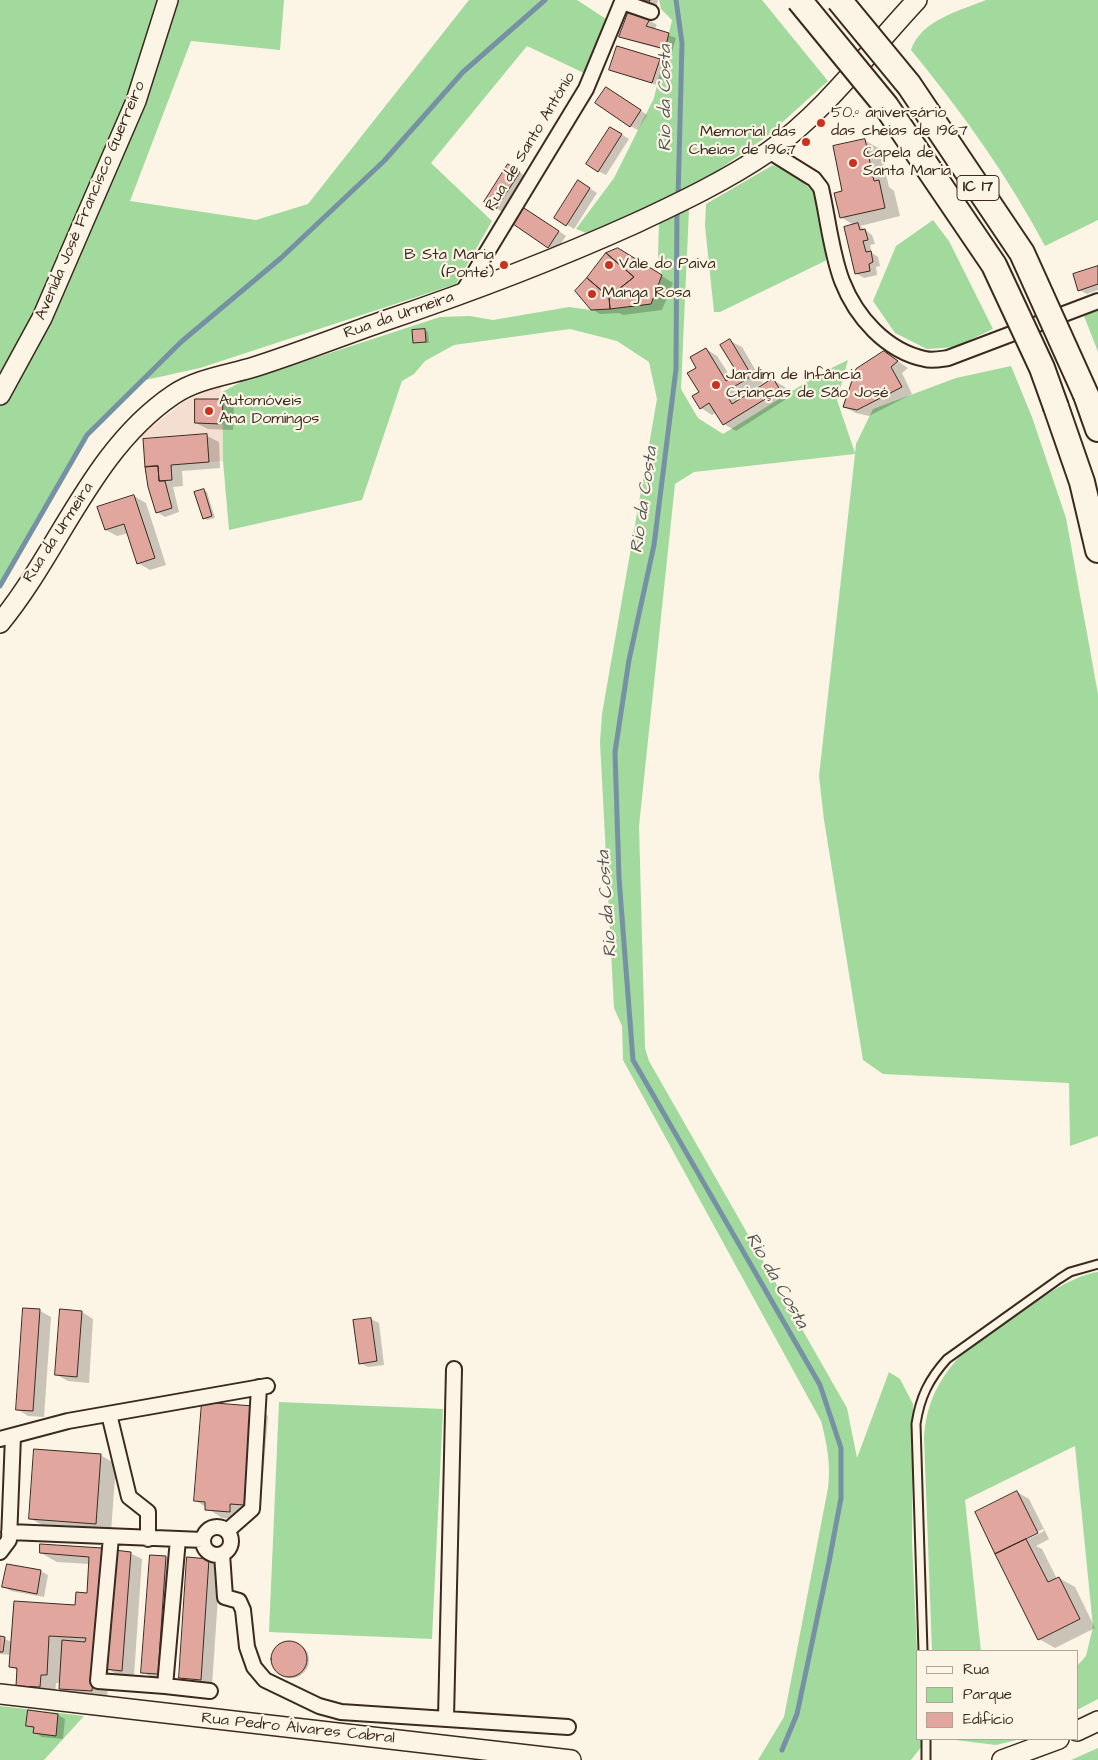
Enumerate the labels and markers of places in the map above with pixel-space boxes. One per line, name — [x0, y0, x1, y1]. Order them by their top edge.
place label: 50.º aniversário das cheias de 1967 — [831, 104, 968, 142]
marker: 50.º aniversário das cheias de 1967 — [815, 117, 827, 129]
place label: Memorial das Cheias de 1967 — [689, 123, 796, 161]
marker: Memorial das Cheias de 1967 — [800, 136, 812, 148]
place label: Capela de Santa Maria — [863, 144, 951, 182]
marker: Capela de Santa Maria — [847, 157, 859, 169]
place label: B Sta Maria (Ponte) — [404, 246, 494, 284]
place label: Vale do Paiva — [619, 255, 716, 275]
marker: B Sta Maria (Ponte) — [498, 259, 510, 271]
marker: Vale do Paiva — [603, 259, 615, 271]
place label: Manga Rosa — [602, 284, 691, 304]
marker: Manga Rosa — [586, 288, 598, 300]
place label: Jardim de Infância Crianças de São José — [726, 366, 889, 404]
marker: Jardim de Infância Crianças de São José — [710, 379, 722, 391]
place label: Automóveis Ana Domingos — [219, 392, 319, 430]
marker: Automóveis Ana Domingos — [203, 405, 215, 417]

